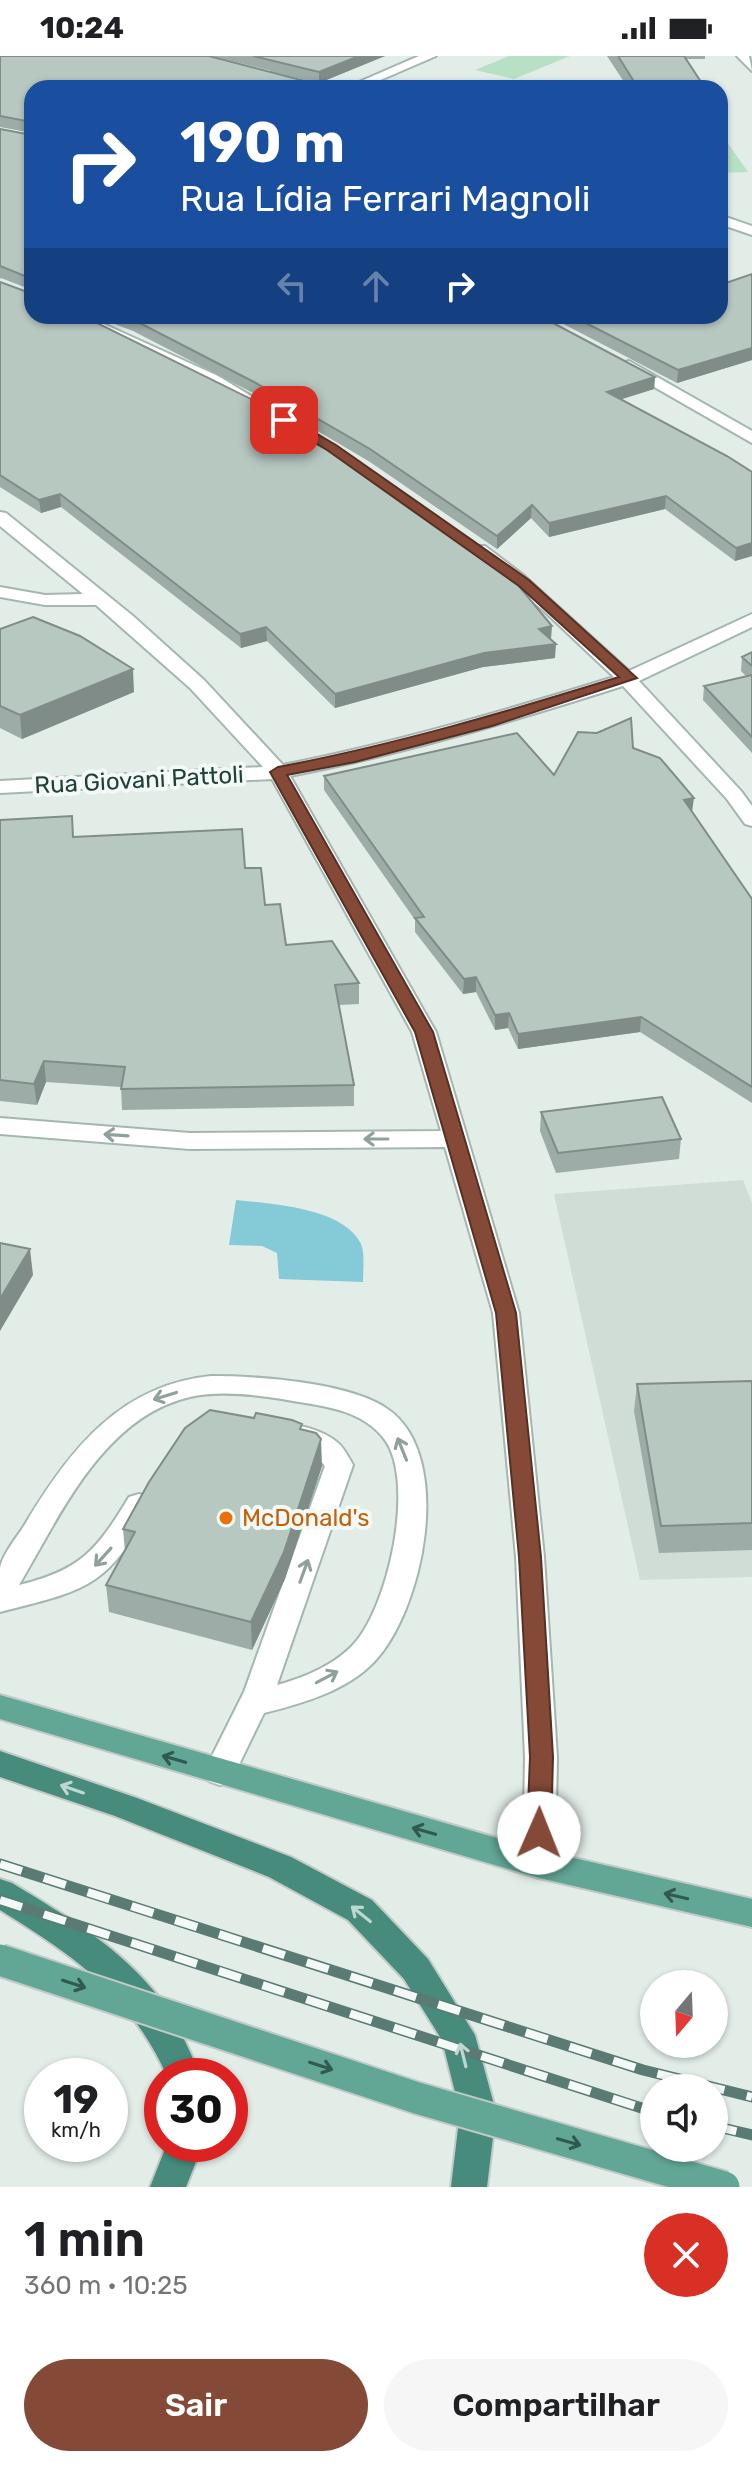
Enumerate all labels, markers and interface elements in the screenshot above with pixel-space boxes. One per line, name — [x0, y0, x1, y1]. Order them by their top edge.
text: 10:24 — [40, 10, 124, 46]
text: 190 m — [180, 110, 345, 176]
icon: right — [48, 112, 152, 216]
text: Rua Lídia Ferrari Magnoli — [180, 177, 591, 220]
icon: left — [270, 264, 314, 308]
icon: ahead — [354, 264, 398, 308]
icon: right — [438, 264, 482, 308]
pin — [250, 386, 318, 454]
icon: arrive — [262, 398, 306, 442]
street label: Rua Giovani Pattoli — [34, 761, 244, 799]
one-way arrow — [103, 1127, 130, 1142]
one-way arrow — [363, 1131, 390, 1147]
one-way arrow — [153, 1389, 179, 1404]
one-way arrow — [394, 1438, 408, 1462]
place label: McDonald's — [242, 1504, 369, 1532]
marker: McDonald's — [217, 1509, 235, 1527]
one-way arrow — [95, 1546, 113, 1566]
one-way arrow — [298, 1559, 312, 1584]
one-way arrow — [315, 1669, 338, 1685]
one-way arrow — [162, 1751, 188, 1766]
one-way arrow — [60, 1781, 85, 1795]
position arrow — [497, 1791, 581, 1875]
one-way arrow — [412, 1823, 438, 1838]
one-way arrow — [664, 1888, 689, 1903]
one-way arrow — [351, 1905, 372, 1922]
north arrow — [640, 1970, 728, 2058]
map controls — [640, 1970, 728, 2162]
one-way arrow — [61, 1978, 86, 1993]
one-way arrow — [455, 2043, 470, 2069]
speed limit sign: 30 — [144, 2058, 248, 2162]
one-way arrow — [308, 2060, 333, 2074]
button: sound — [640, 2074, 728, 2162]
text: 19 — [53, 2076, 99, 2123]
text: km/h — [51, 2118, 101, 2142]
one-way arrow — [556, 2135, 582, 2150]
text: 1 min — [24, 2211, 145, 2268]
button: close — [644, 2213, 728, 2297]
text: 360 m · 10:25 — [24, 2270, 188, 2301]
button: Sair — [24, 2359, 368, 2451]
button: Compartilhar — [384, 2359, 728, 2451]

